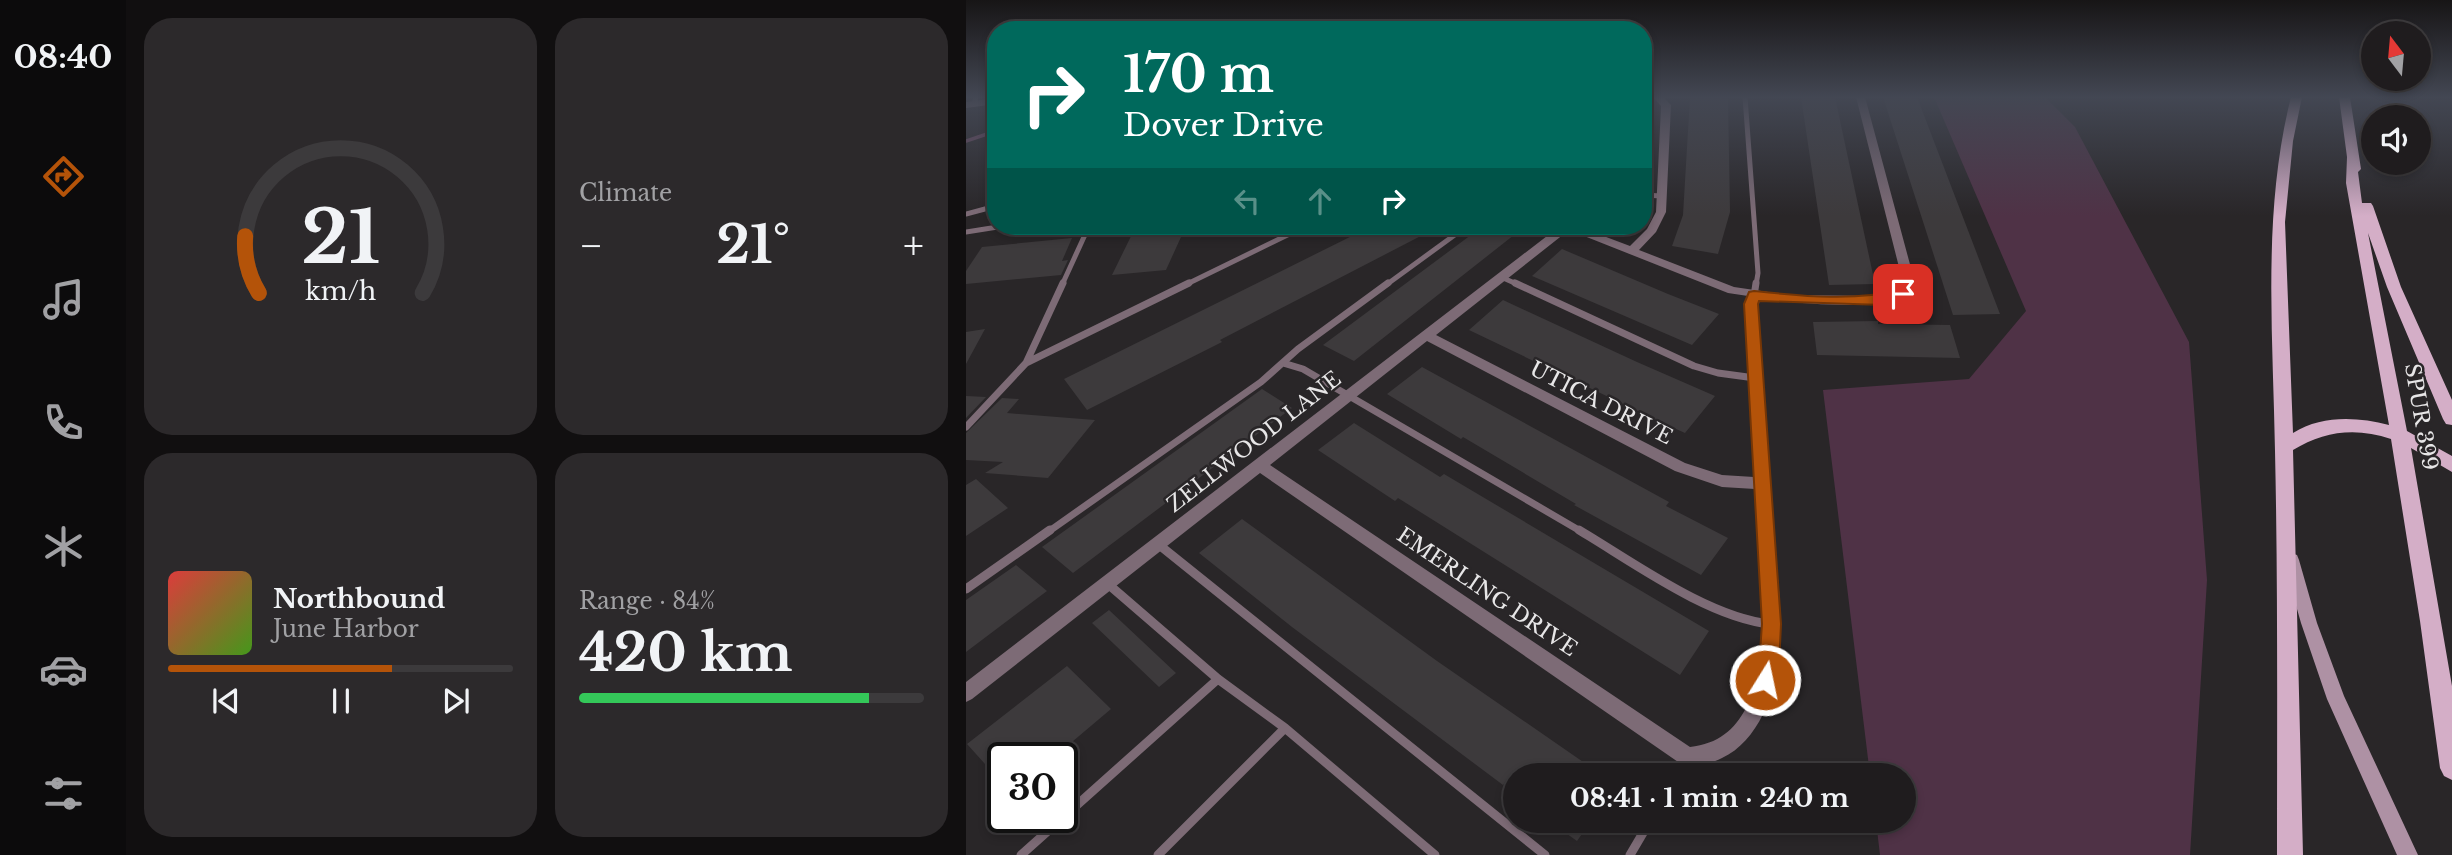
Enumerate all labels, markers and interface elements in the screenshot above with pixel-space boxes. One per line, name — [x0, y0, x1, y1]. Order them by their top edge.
north arrow — [2361, 21, 2431, 91]
map controls — [2361, 21, 2431, 175]
text: 08:40 — [14, 37, 112, 77]
text: 170 m — [1123, 44, 1274, 105]
icon: right — [1008, 49, 1099, 140]
text: Dover Drive — [1123, 105, 1324, 145]
button: sound — [2361, 105, 2431, 175]
icon: directions — [39, 152, 88, 201]
text: Climate — [579, 179, 672, 207]
icon: left — [1228, 182, 1266, 220]
icon: ahead — [1301, 182, 1339, 220]
icon: right — [1374, 182, 1412, 220]
text: 21 — [301, 192, 380, 283]
text: 21° — [716, 213, 790, 277]
text: − — [579, 222, 603, 269]
text: + — [903, 222, 924, 269]
pin — [1873, 264, 1933, 324]
icon: music — [39, 275, 88, 324]
text: km/h — [305, 275, 376, 306]
icon: arrive — [1884, 275, 1922, 313]
street label: UTICA DRIVE — [1525, 356, 1677, 450]
street label: SPUR 399 — [2399, 362, 2443, 472]
street label: ZELLWOOD LANE — [1162, 366, 1346, 518]
icon: phone — [39, 398, 88, 447]
icon: climate — [39, 522, 88, 571]
street label: EMERLING DRIVE — [1392, 522, 1582, 662]
text: Northbound — [273, 583, 445, 615]
text: Range · 84% — [579, 587, 715, 615]
text: June Harbor — [273, 615, 419, 643]
text: 420 km — [579, 621, 793, 685]
position arrow — [1728, 643, 1802, 717]
icon: car — [39, 645, 88, 694]
icon: previous — [207, 682, 245, 720]
icon: pause — [322, 682, 360, 720]
icon: next — [437, 682, 475, 720]
speed limit sign: 30 — [987, 742, 1078, 833]
icon: filters — [39, 769, 88, 818]
text: 08:41 · 1 min · 240 m — [1570, 782, 1849, 814]

